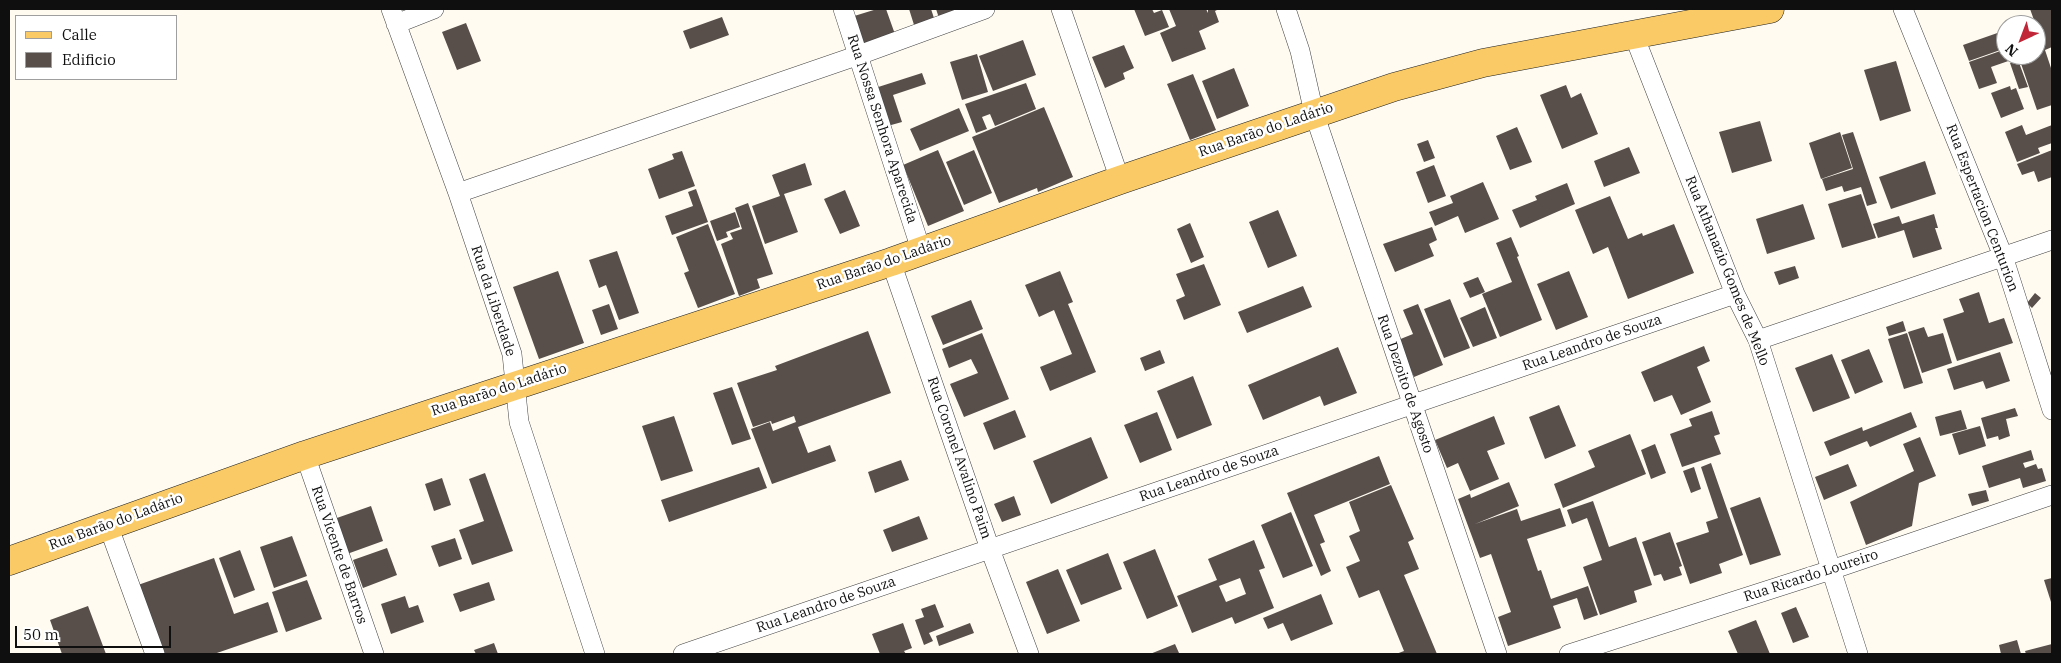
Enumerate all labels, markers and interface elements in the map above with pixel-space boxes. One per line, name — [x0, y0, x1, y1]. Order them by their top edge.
legend — [15, 15, 178, 80]
north arrow — [1996, 15, 2046, 65]
text: Calle — [62, 25, 97, 44]
street label: Rua Nossa Senhora Aparecida — [843, 32, 921, 226]
text: N — [2001, 40, 2022, 61]
text: Edificio — [62, 50, 116, 69]
street label: Rua Barão do Ladário — [1197, 99, 1335, 161]
street label: Rua Espertacion Centurion — [1942, 122, 2022, 294]
street label: Rua Athanazio Gomes de Mello — [1681, 174, 1773, 368]
street label: Rua Barão do Ladário — [815, 232, 953, 294]
street label: Rua da Liberdade — [467, 244, 519, 358]
street label: Rua Leandro de Souza — [1520, 311, 1664, 375]
street label: Rua Dezoito de Agosto — [1373, 313, 1437, 455]
street label: Rua Barão do Ladário — [429, 360, 569, 420]
street label: Rua Coronel Avalino Paim — [923, 375, 995, 541]
street label: Rua Leandro de Souza — [1137, 442, 1281, 506]
street label: Rua Vicente de Barros — [307, 484, 371, 626]
street label: Rua Barão do Ladário — [47, 490, 185, 554]
street label: Rua Ricardo Loureiro — [1742, 546, 1880, 606]
street label: Rua Leandro de Souza — [754, 573, 898, 637]
scale bar — [18, 616, 174, 648]
text: 50 m — [23, 625, 59, 644]

